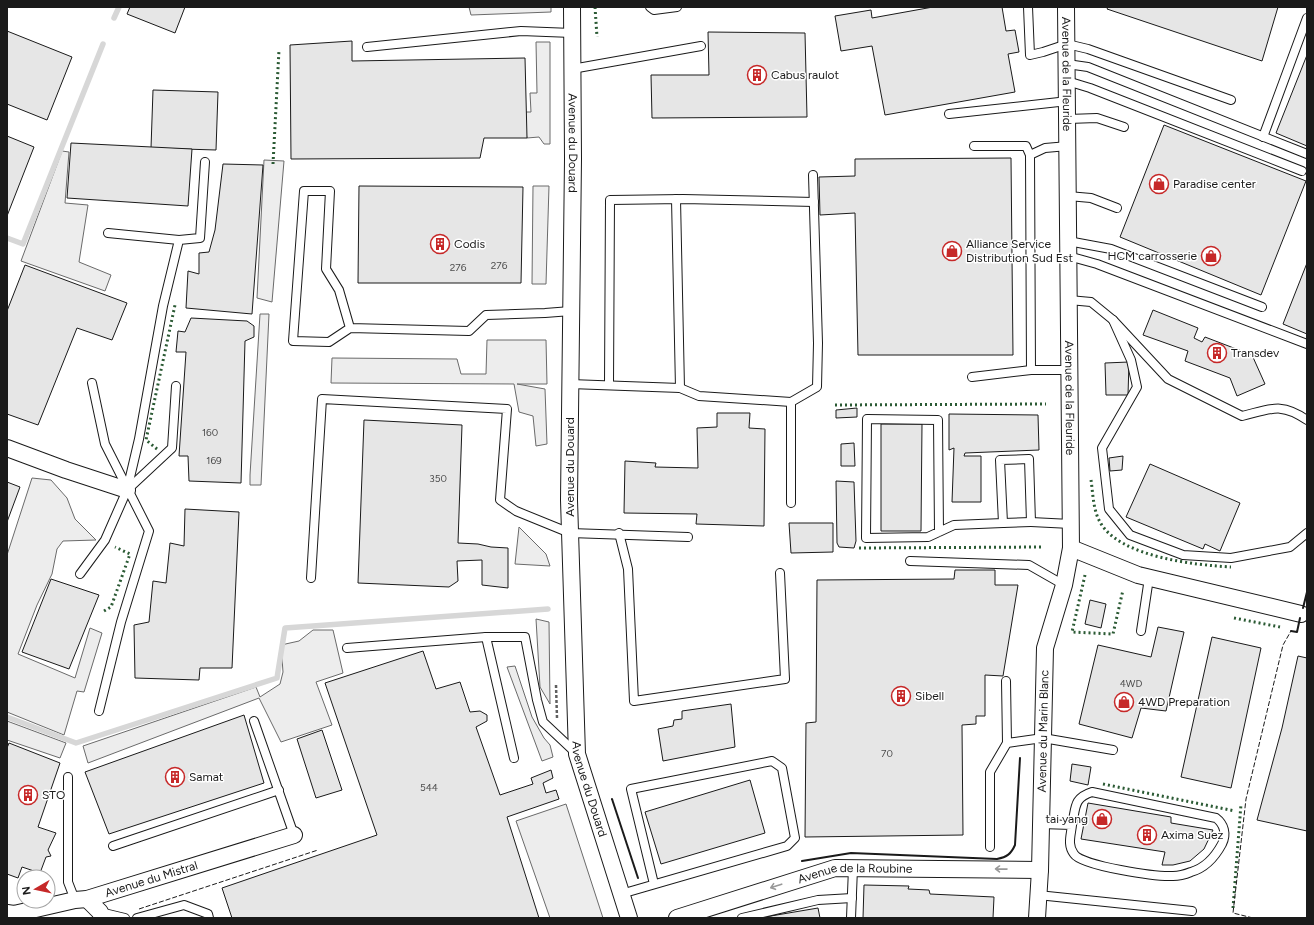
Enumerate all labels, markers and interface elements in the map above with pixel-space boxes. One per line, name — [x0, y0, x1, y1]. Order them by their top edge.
street label: Avenue de la Fleuride — [1059, 17, 1074, 132]
building icon: Cabus raulot — [746, 64, 768, 86]
place label: Cabus raulot — [771, 68, 840, 82]
street label: Avenue du Douard — [566, 93, 580, 193]
shop icon: Paradise center — [1148, 173, 1170, 195]
place label: Paradise center — [1173, 177, 1256, 191]
building icon: Codis — [429, 233, 451, 255]
place label: Codis — [454, 237, 485, 251]
place label: Alliance Service Distribution Sud Est — [966, 237, 1073, 265]
shop icon: Alliance Service Distribution Sud Est — [941, 240, 963, 262]
shop icon: HCM carrosserie — [1200, 245, 1222, 267]
place label: HCM carrosserie — [1107, 249, 1197, 263]
house number: 276 — [491, 259, 508, 272]
house number: 276 — [450, 261, 467, 274]
street label: Avenue de la Fleuride — [1062, 341, 1077, 456]
building icon: Transdev — [1206, 342, 1228, 364]
place label: Transdev — [1231, 346, 1280, 360]
street label: Avenue du Douard — [563, 417, 577, 517]
house number: 160 — [202, 426, 218, 439]
house number: 169 — [206, 454, 222, 467]
house number: 350 — [429, 472, 447, 485]
street label: Avenue du Marin Blanc — [1035, 669, 1052, 792]
house number: 4WD — [1120, 677, 1142, 690]
building icon: Sibell — [890, 685, 912, 707]
place label: Sibell — [915, 689, 944, 703]
shop icon: 4WD Preparation — [1113, 691, 1135, 713]
place label: 4WD Preparation — [1138, 695, 1230, 709]
street label: Avenue du Douard — [570, 741, 610, 839]
house number: 70 — [881, 747, 893, 760]
building icon: Samat — [164, 766, 186, 788]
place label: Samat — [189, 770, 224, 784]
house number: 544 — [420, 781, 438, 794]
building icon: STO — [17, 784, 39, 806]
place label: STO — [42, 788, 65, 802]
shop icon: tai yang — [1091, 808, 1113, 830]
place label: tai yang — [1046, 812, 1088, 826]
building icon: Axima Suez — [1136, 824, 1158, 846]
place label: Axima Suez — [1161, 828, 1224, 842]
street label: Avenue du Mistral — [103, 858, 199, 900]
street label: Avenue de la Roubine — [796, 861, 913, 886]
one-way arrow — [995, 865, 1008, 873]
north arrow — [16, 869, 56, 909]
one-way arrow — [770, 883, 782, 891]
text: N — [20, 885, 34, 896]

